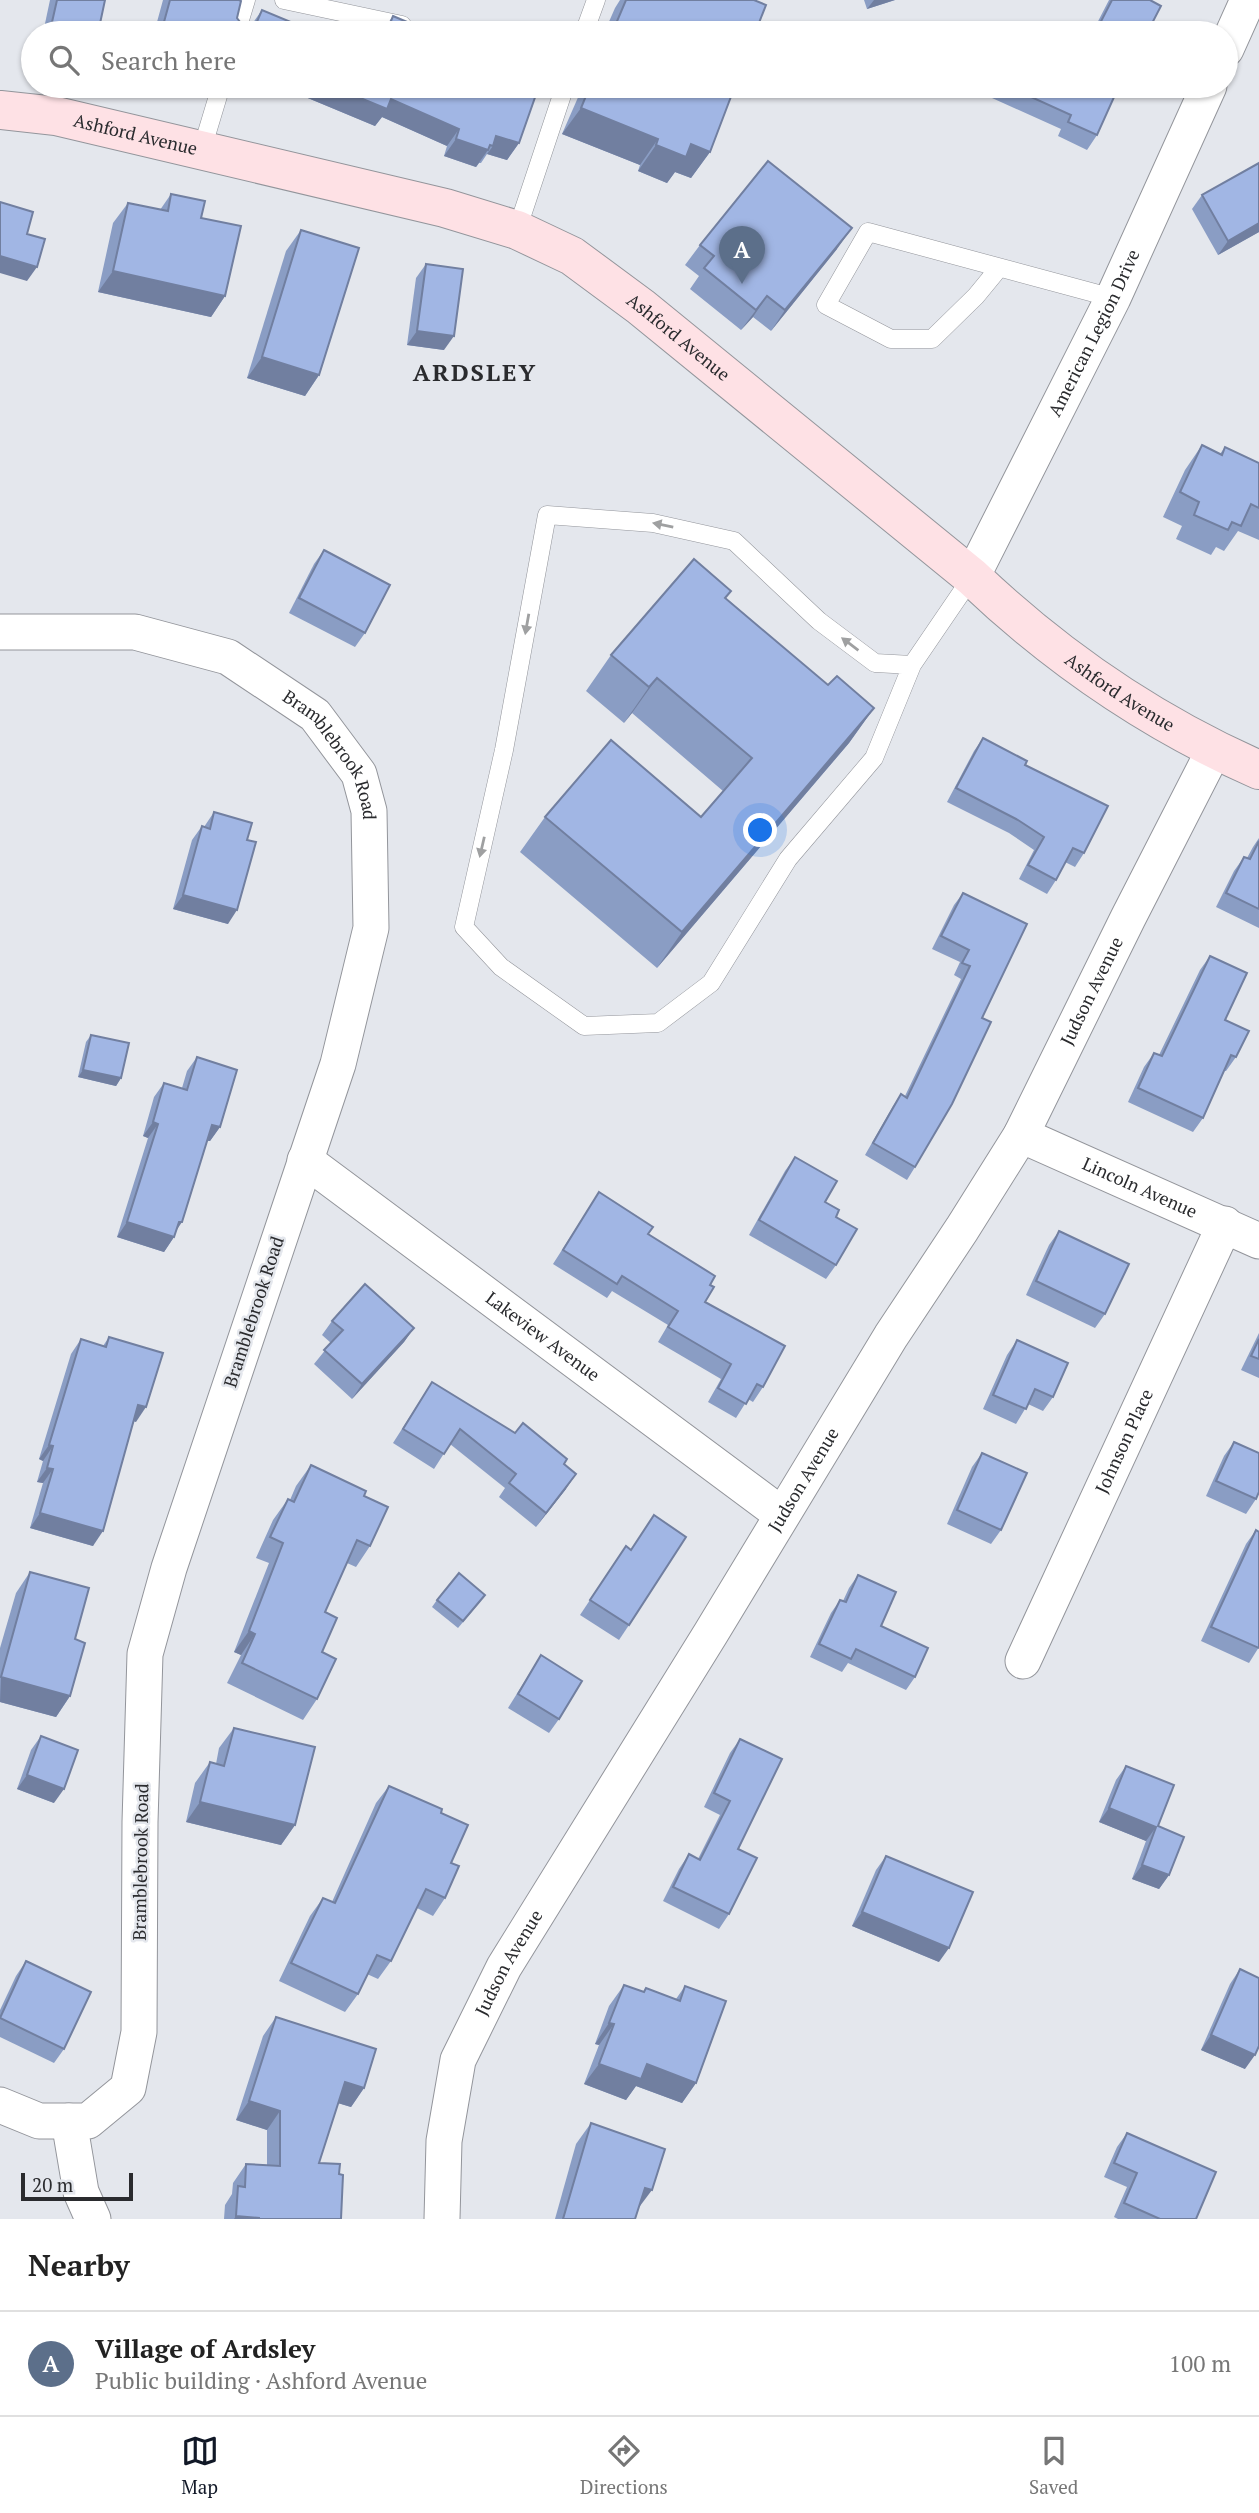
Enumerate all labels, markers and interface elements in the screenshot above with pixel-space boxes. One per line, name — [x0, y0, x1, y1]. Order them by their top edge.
search box — [21, 21, 1238, 98]
icon: search — [45, 41, 83, 79]
text: Search here — [101, 43, 236, 77]
street label: Ashford Avenue — [71, 108, 200, 160]
pin: A — [719, 226, 765, 284]
street label: American Legion Drive — [1042, 245, 1145, 420]
street label: Ashford Avenue — [622, 288, 735, 386]
district label: ARDSLEY — [413, 356, 537, 388]
one-way arrow — [652, 519, 674, 530]
one-way arrow — [521, 613, 532, 635]
one-way arrow — [840, 637, 859, 651]
street label: Ashford Avenue — [1061, 647, 1179, 736]
street label: Bramblebrook Road — [278, 684, 382, 820]
your location — [743, 813, 777, 847]
one-way arrow — [476, 836, 487, 858]
street label: Judson Avenue — [1054, 932, 1128, 1049]
street label: Lincoln Avenue — [1079, 1151, 1201, 1223]
street label: Bramblebrook Road — [217, 1233, 289, 1390]
street label: Lakeview Avenue — [481, 1285, 605, 1386]
street label: Johnson Place — [1089, 1385, 1158, 1497]
street label: Judson Avenue — [762, 1423, 844, 1536]
street label: Bramblebrook Road — [127, 1783, 153, 1941]
street label: Judson Avenue — [469, 1905, 548, 2019]
scale bar — [21, 2170, 133, 2202]
text: 20 m — [32, 2172, 73, 2197]
text: Nearby — [28, 2245, 130, 2285]
text: Village of Ardsley — [95, 2331, 315, 2365]
text: A — [43, 2348, 59, 2379]
text: 100 m — [1169, 2348, 1231, 2379]
text: Public building · Ashford Avenue — [95, 2365, 427, 2396]
tab: Map — [181, 2432, 219, 2499]
tab: Directions — [580, 2432, 668, 2499]
tab: Saved — [1029, 2432, 1078, 2499]

